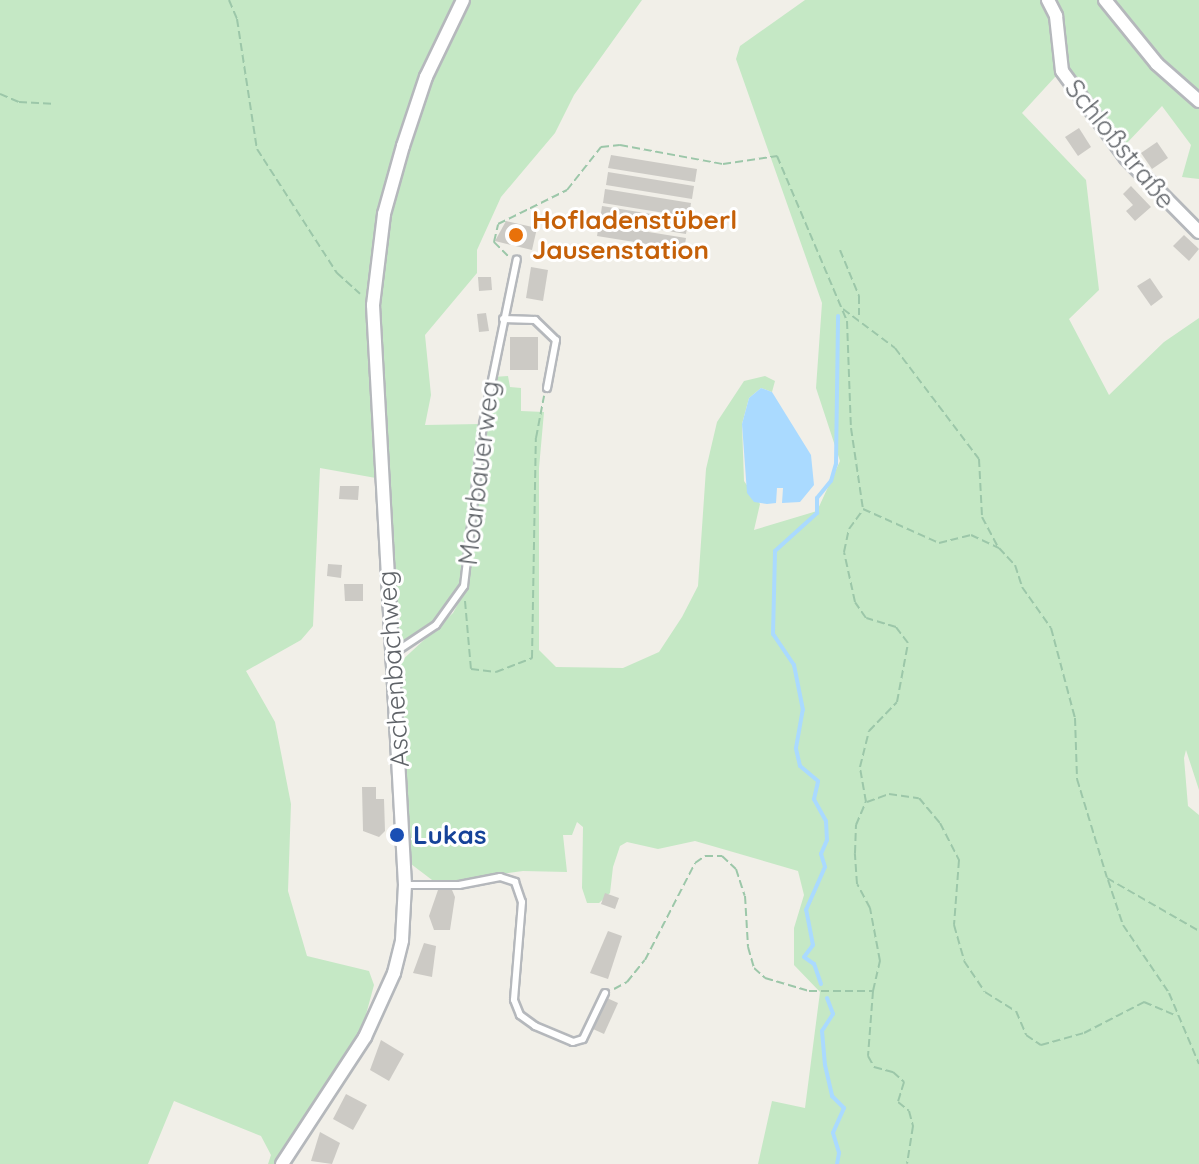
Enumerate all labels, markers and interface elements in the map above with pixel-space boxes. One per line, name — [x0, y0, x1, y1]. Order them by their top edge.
street label: Schloßstraße — [1058, 73, 1182, 215]
place label: Hofladenstüberl Jausenstation — [532, 204, 737, 266]
marker: Hofladenstüberl Jausenstation — [507, 226, 525, 244]
street label: Moarbauerweg — [452, 379, 506, 567]
street label: Aschenbachweg — [371, 570, 415, 768]
place label: Lukas — [413, 819, 486, 851]
marker: Lukas — [388, 826, 406, 844]

